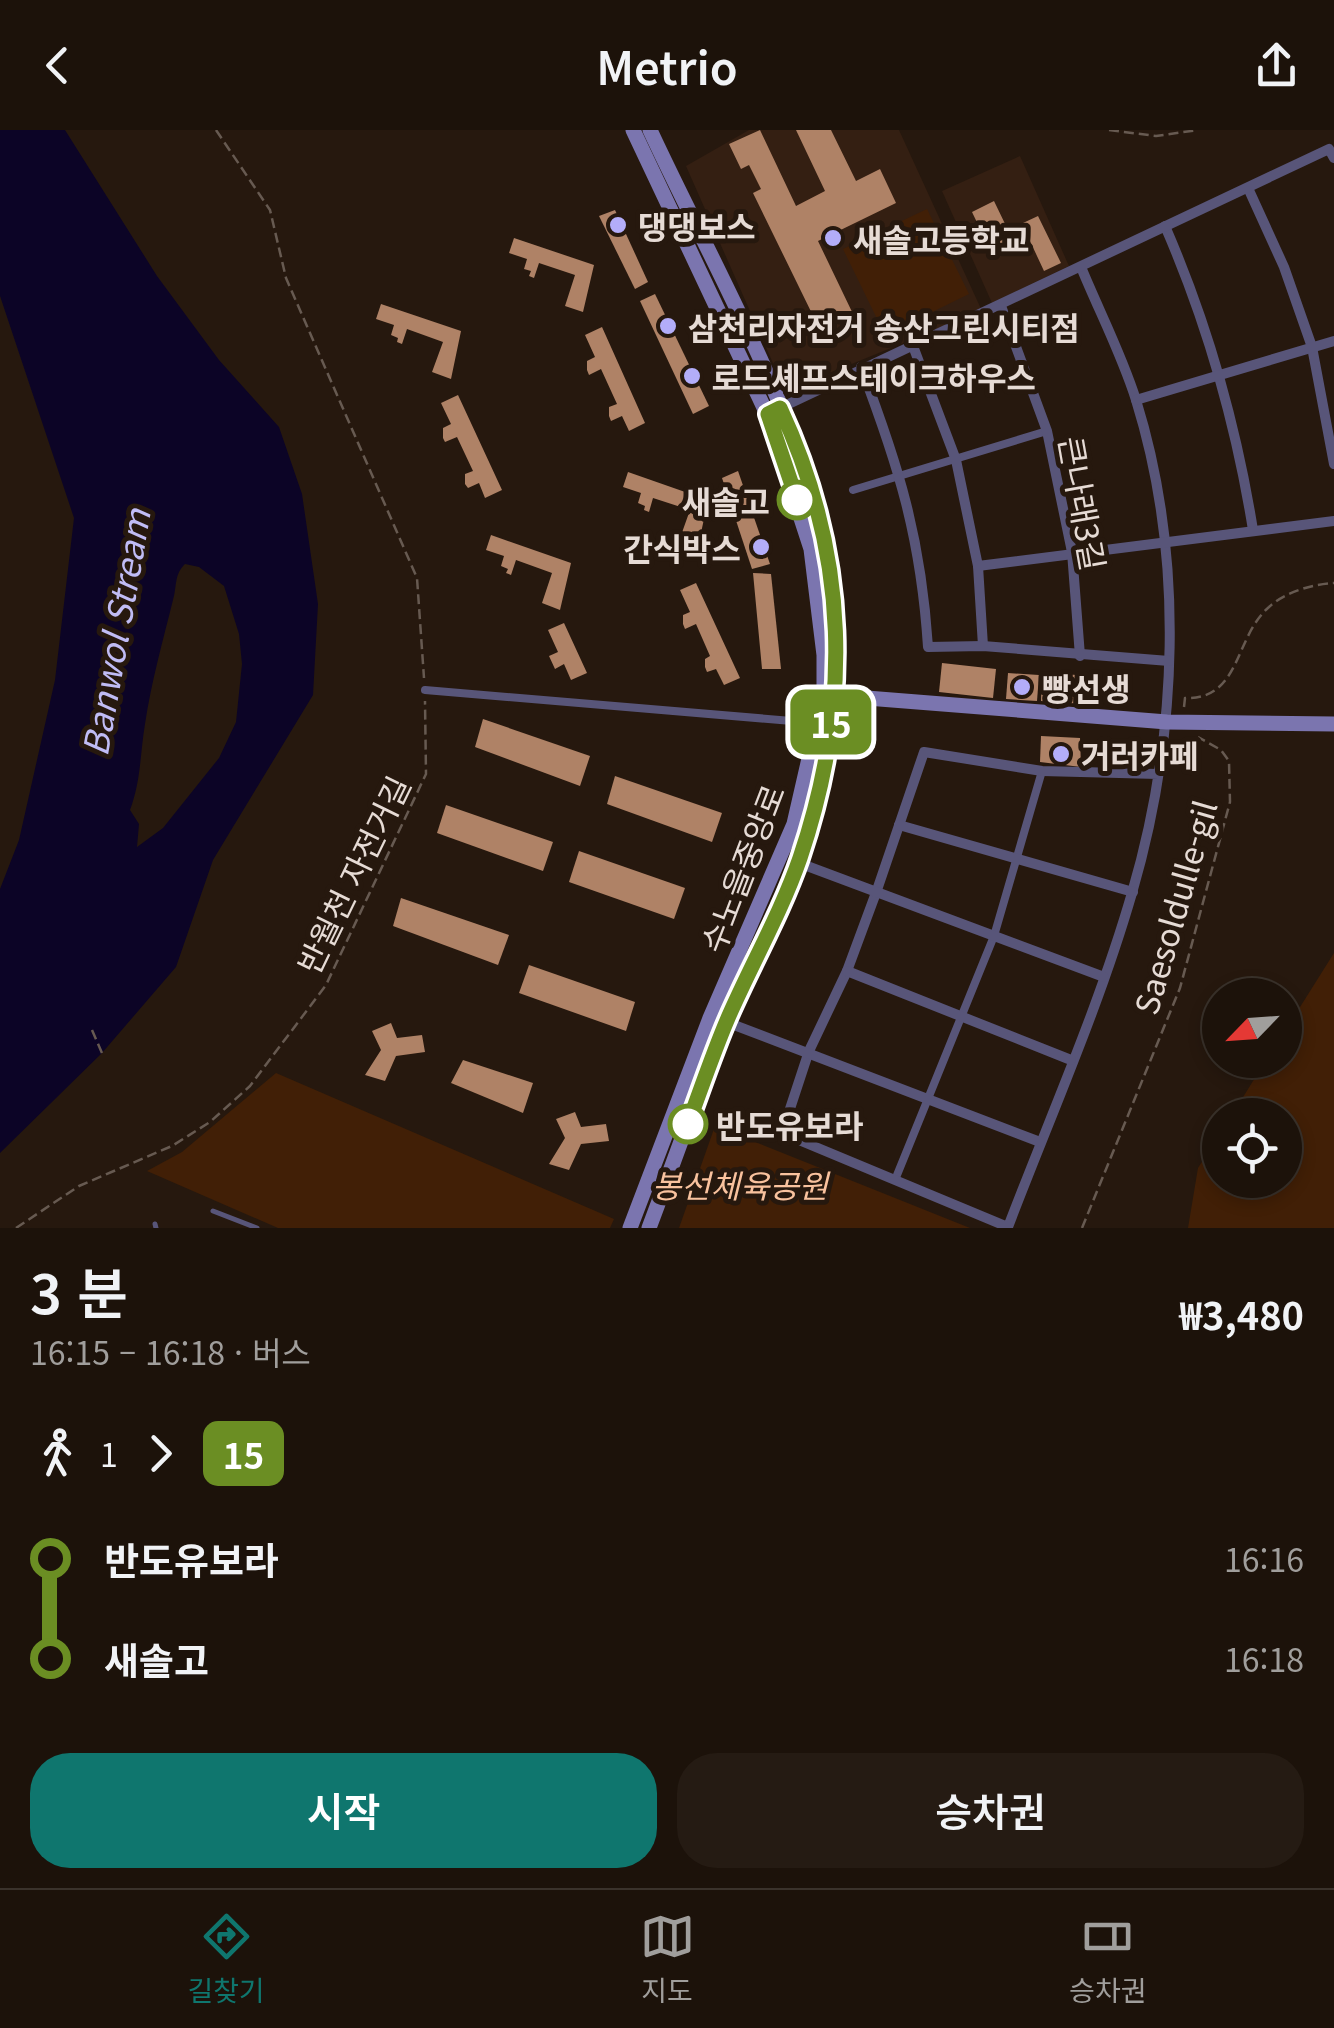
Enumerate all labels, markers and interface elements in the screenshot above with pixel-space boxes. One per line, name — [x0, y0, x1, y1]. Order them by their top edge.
text: Metrio — [596, 33, 738, 98]
icon: back — [30, 38, 85, 93]
icon: share — [1249, 38, 1304, 93]
place label: 댕댕보스 — [638, 202, 756, 248]
marker: 댕댕보스 — [607, 214, 629, 236]
place label: 새솔고등학교 — [853, 215, 1030, 261]
marker: 새솔고등학교 — [822, 227, 844, 249]
place label: 삼천리자전거 송산그린시티점 — [688, 303, 1080, 349]
marker: 삼천리자전거 송산그린시티점 — [657, 315, 679, 337]
place label: 로드셰프스테이크하우스 — [712, 353, 1036, 399]
marker: 로드셰프스테이크하우스 — [681, 365, 703, 387]
street label: 큰나래3길 — [1050, 432, 1118, 574]
place label: 새솔고 — [682, 477, 770, 523]
marker: 새솔고 — [778, 481, 816, 519]
water label: Banwol Stream — [67, 503, 161, 759]
place label: 간식박스 — [623, 524, 741, 570]
marker: 간식박스 — [750, 536, 772, 558]
place label: 빵선생 — [1042, 664, 1130, 710]
marker: 빵선생 — [1011, 676, 1033, 698]
line badge: 15 — [786, 690, 876, 754]
text: 15 — [810, 697, 852, 748]
place label: 거러카페 — [1081, 731, 1199, 777]
marker: 거러카페 — [1050, 743, 1072, 765]
street label: 반월천 자전거길 — [284, 767, 420, 981]
street label: 수노을중앙로 — [688, 777, 794, 959]
street label: Saesoldulle-gil — [1121, 795, 1227, 1019]
north arrow — [1202, 978, 1302, 1078]
map controls — [1202, 978, 1302, 1198]
button: locate — [1202, 1098, 1302, 1198]
place label: 반도유보라 — [716, 1101, 864, 1147]
marker: 반도유보라 — [669, 1105, 707, 1143]
park label: 봉선체육공원 — [652, 1161, 831, 1207]
text: 3 분 — [30, 1250, 128, 1330]
text: ₩3,480 — [1180, 1286, 1304, 1341]
text: 16:15 – 16:18 · 버스 — [30, 1328, 311, 1374]
icon: walk — [30, 1426, 85, 1481]
icon: forward — [133, 1426, 188, 1481]
text: 15 — [223, 1428, 264, 1479]
text: 1 — [100, 1430, 118, 1476]
text: 반도유보라 — [104, 1531, 279, 1586]
text: 16:16 — [1224, 1535, 1304, 1581]
text: 새솔고 — [104, 1631, 209, 1686]
text: 16:18 — [1224, 1635, 1304, 1681]
button: 시작 — [30, 1753, 657, 1868]
button: 승차권 — [677, 1753, 1304, 1868]
tab: 길찾기 — [187, 1909, 265, 2009]
tab: 지도 — [640, 1909, 695, 2009]
tab: 승차권 — [1069, 1909, 1147, 2009]

